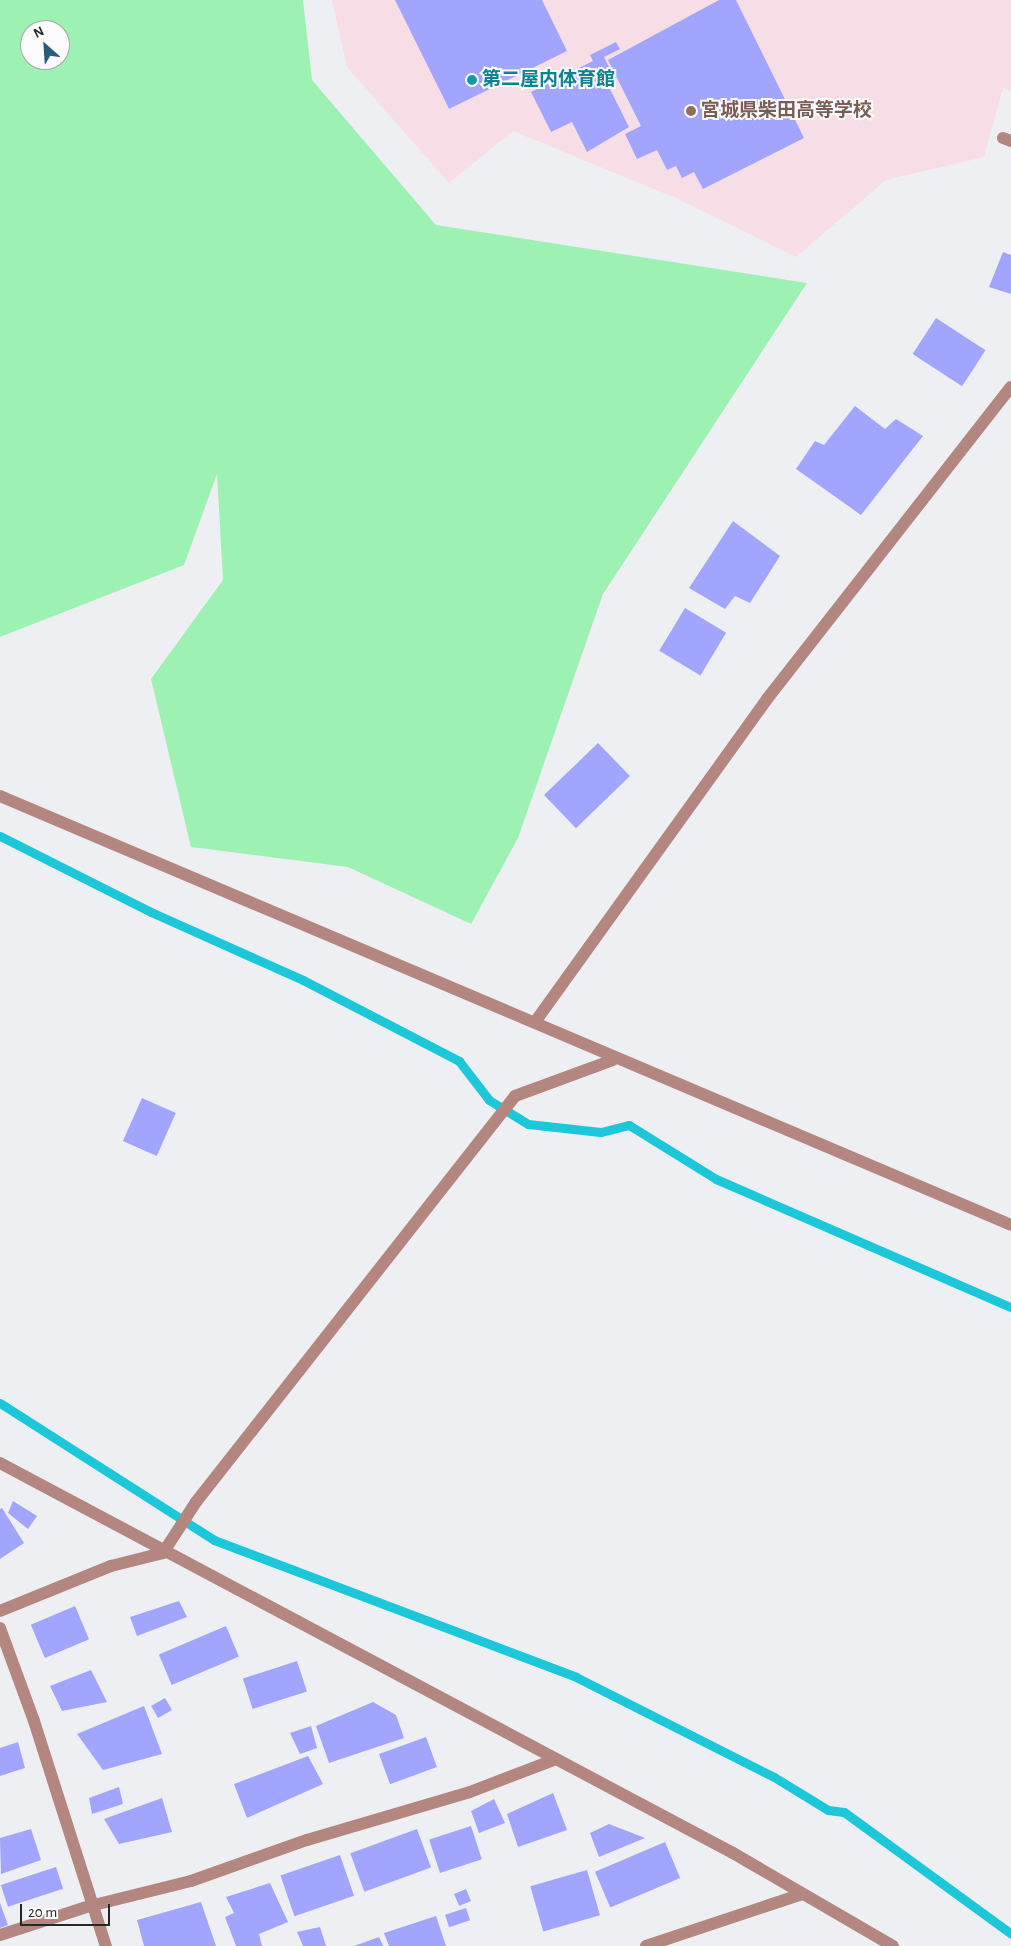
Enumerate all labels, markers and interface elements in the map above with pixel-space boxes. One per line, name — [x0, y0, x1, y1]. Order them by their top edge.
north arrow — [20, 20, 70, 70]
text: N — [31, 24, 46, 41]
place label: 第二屋内体育館 — [482, 69, 615, 91]
marker: 第二屋内体育館 — [466, 74, 478, 86]
place label: 宮城県柴田高等学校 — [701, 100, 872, 122]
marker: 宮城県柴田高等学校 — [685, 105, 697, 117]
scale bar — [22, 1894, 112, 1926]
text: 20 m — [28, 1905, 57, 1920]

